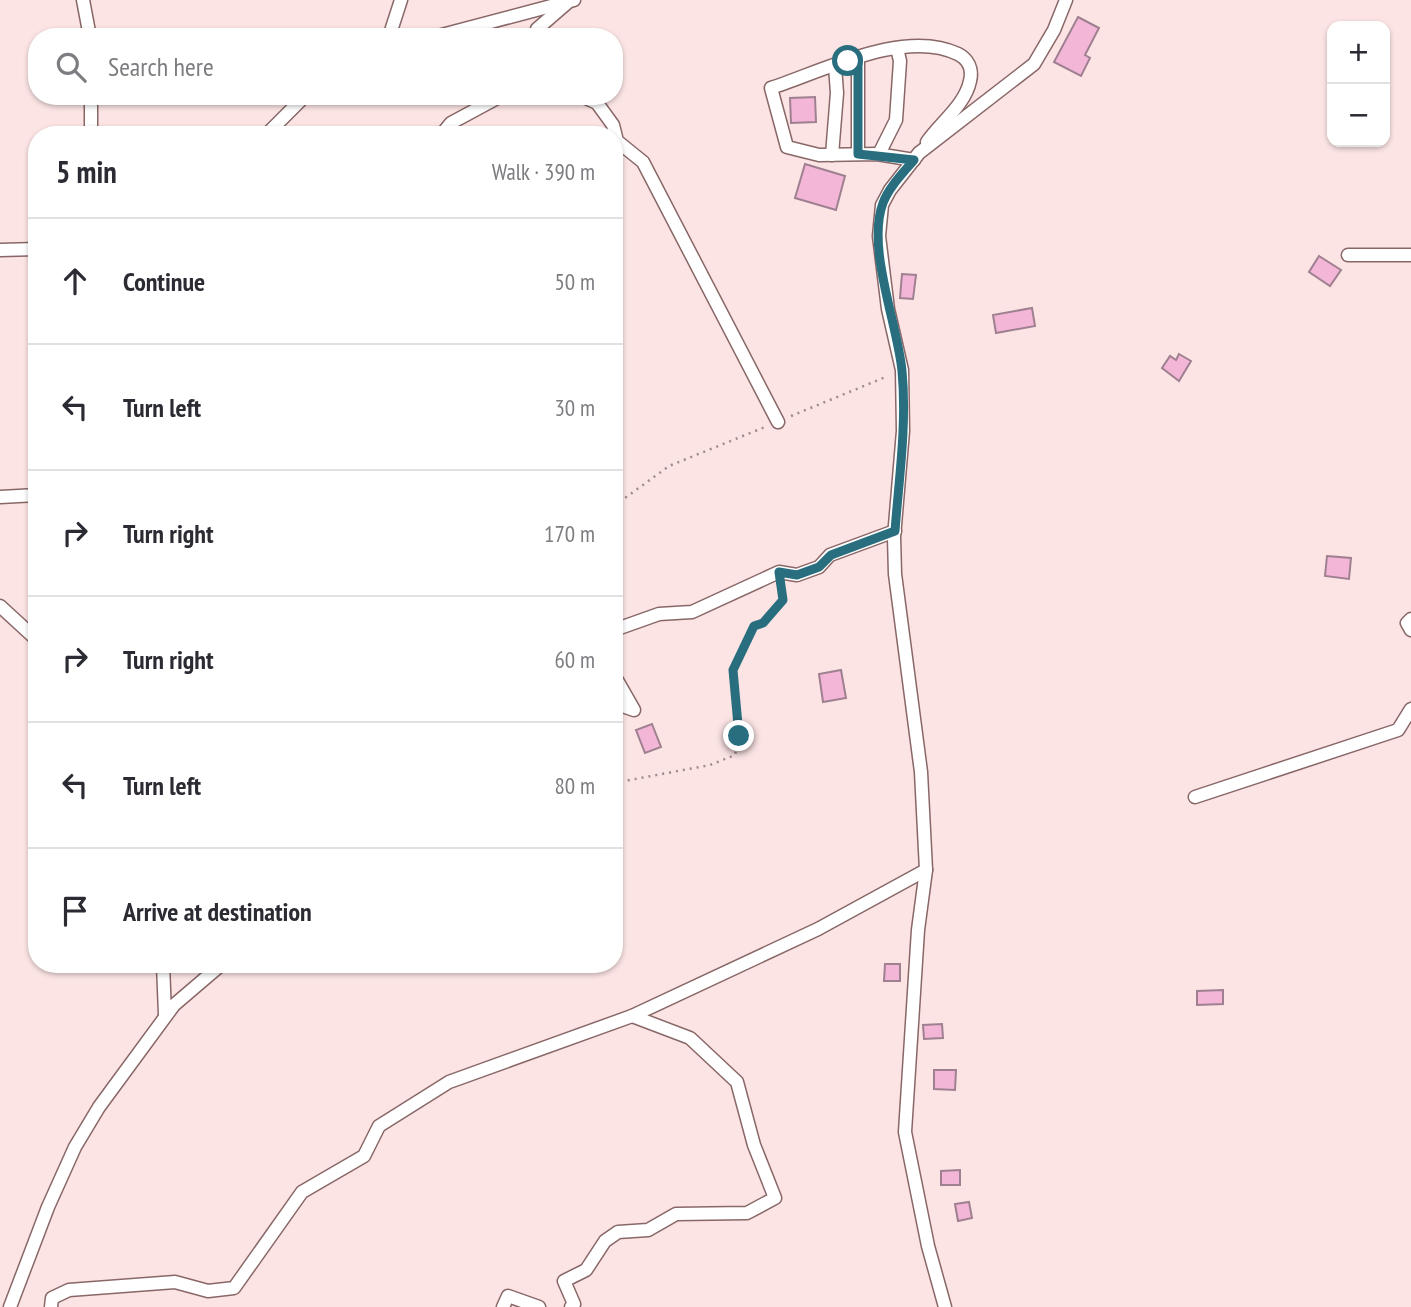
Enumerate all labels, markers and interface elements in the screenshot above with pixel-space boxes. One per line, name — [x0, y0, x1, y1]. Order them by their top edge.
map controls — [1327, 21, 1390, 147]
button: + — [1327, 21, 1390, 84]
search box — [28, 28, 623, 105]
route start — [832, 45, 863, 76]
icon: search — [52, 48, 90, 86]
text: Search here — [108, 50, 214, 83]
button: − — [1327, 84, 1390, 147]
text: 5 min — [56, 152, 117, 191]
text: Walk · 390 m — [492, 157, 595, 186]
icon: ahead — [56, 262, 94, 300]
text: Continue — [123, 265, 205, 298]
text: 50 m — [554, 267, 595, 296]
icon: left — [56, 388, 94, 426]
text: Turn left — [123, 391, 201, 424]
text: 30 m — [554, 393, 595, 422]
icon: right — [56, 514, 94, 552]
text: Turn right — [123, 517, 214, 550]
text: 170 m — [544, 519, 595, 548]
icon: right — [56, 640, 94, 678]
text: Turn right — [123, 643, 214, 676]
text: 60 m — [554, 645, 595, 674]
route end — [723, 720, 754, 751]
icon: left — [56, 766, 94, 804]
text: Turn left — [123, 769, 201, 802]
text: 80 m — [554, 771, 595, 800]
icon: arrive — [56, 892, 94, 930]
text: Arrive at destination — [123, 895, 312, 928]

